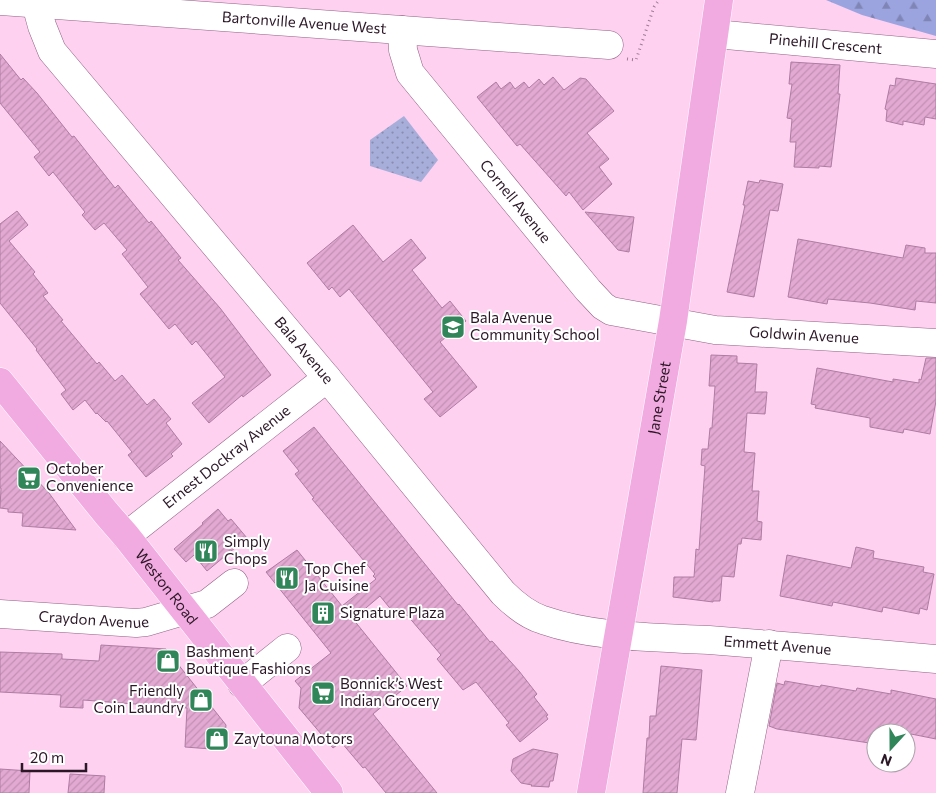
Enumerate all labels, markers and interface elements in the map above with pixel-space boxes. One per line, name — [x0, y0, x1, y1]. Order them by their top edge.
street label: Bartonville Avenue West — [221, 7, 387, 37]
street label: Pinehill Crescent — [768, 29, 883, 57]
street label: Cornell Avenue — [477, 155, 555, 246]
place label: Bala Avenue Community School — [470, 308, 600, 343]
street label: Bala Avenue — [271, 313, 338, 387]
school or university icon: Bala Avenue Community School — [440, 314, 466, 340]
street label: Goldwin Avenue — [749, 322, 860, 346]
street label: Jane Street — [643, 360, 674, 436]
street label: Ernest Dockray Avenue — [159, 400, 293, 512]
place label: October Convenience — [46, 459, 133, 494]
supermarket icon: October Convenience — [16, 465, 42, 491]
place label: Simply Chops — [224, 532, 270, 567]
restaurant icon: Simply Chops — [193, 538, 219, 564]
street label: Weston Road — [132, 545, 202, 627]
place label: Top Chef Ja Cuisine — [304, 559, 369, 594]
restaurant icon: Top Chef Ja Cuisine — [274, 565, 300, 591]
building icon: Signature Plaza — [310, 600, 336, 626]
place label: Signature Plaza — [340, 603, 445, 621]
street label: Craydon Avenue — [38, 607, 150, 631]
street label: Emmett Avenue — [723, 631, 832, 658]
place label: Bashment Boutique Fashions — [186, 642, 311, 677]
shop icon: Bashment Boutique Fashions — [155, 648, 181, 674]
place label: Bonnick’s West Indian Grocery — [340, 674, 443, 709]
supermarket icon: Bonnick’s West Indian Grocery — [310, 680, 336, 706]
place label: Friendly Coin Laundry — [94, 681, 184, 716]
shop icon: Friendly Coin Laundry — [188, 687, 214, 713]
north arrow — [866, 723, 916, 773]
shop icon: Zaytouna Motors — [204, 726, 230, 752]
place label: Zaytouna Motors — [234, 729, 353, 747]
scale bar — [22, 740, 86, 772]
text: 20 m — [30, 748, 64, 766]
text: N — [878, 751, 894, 770]

